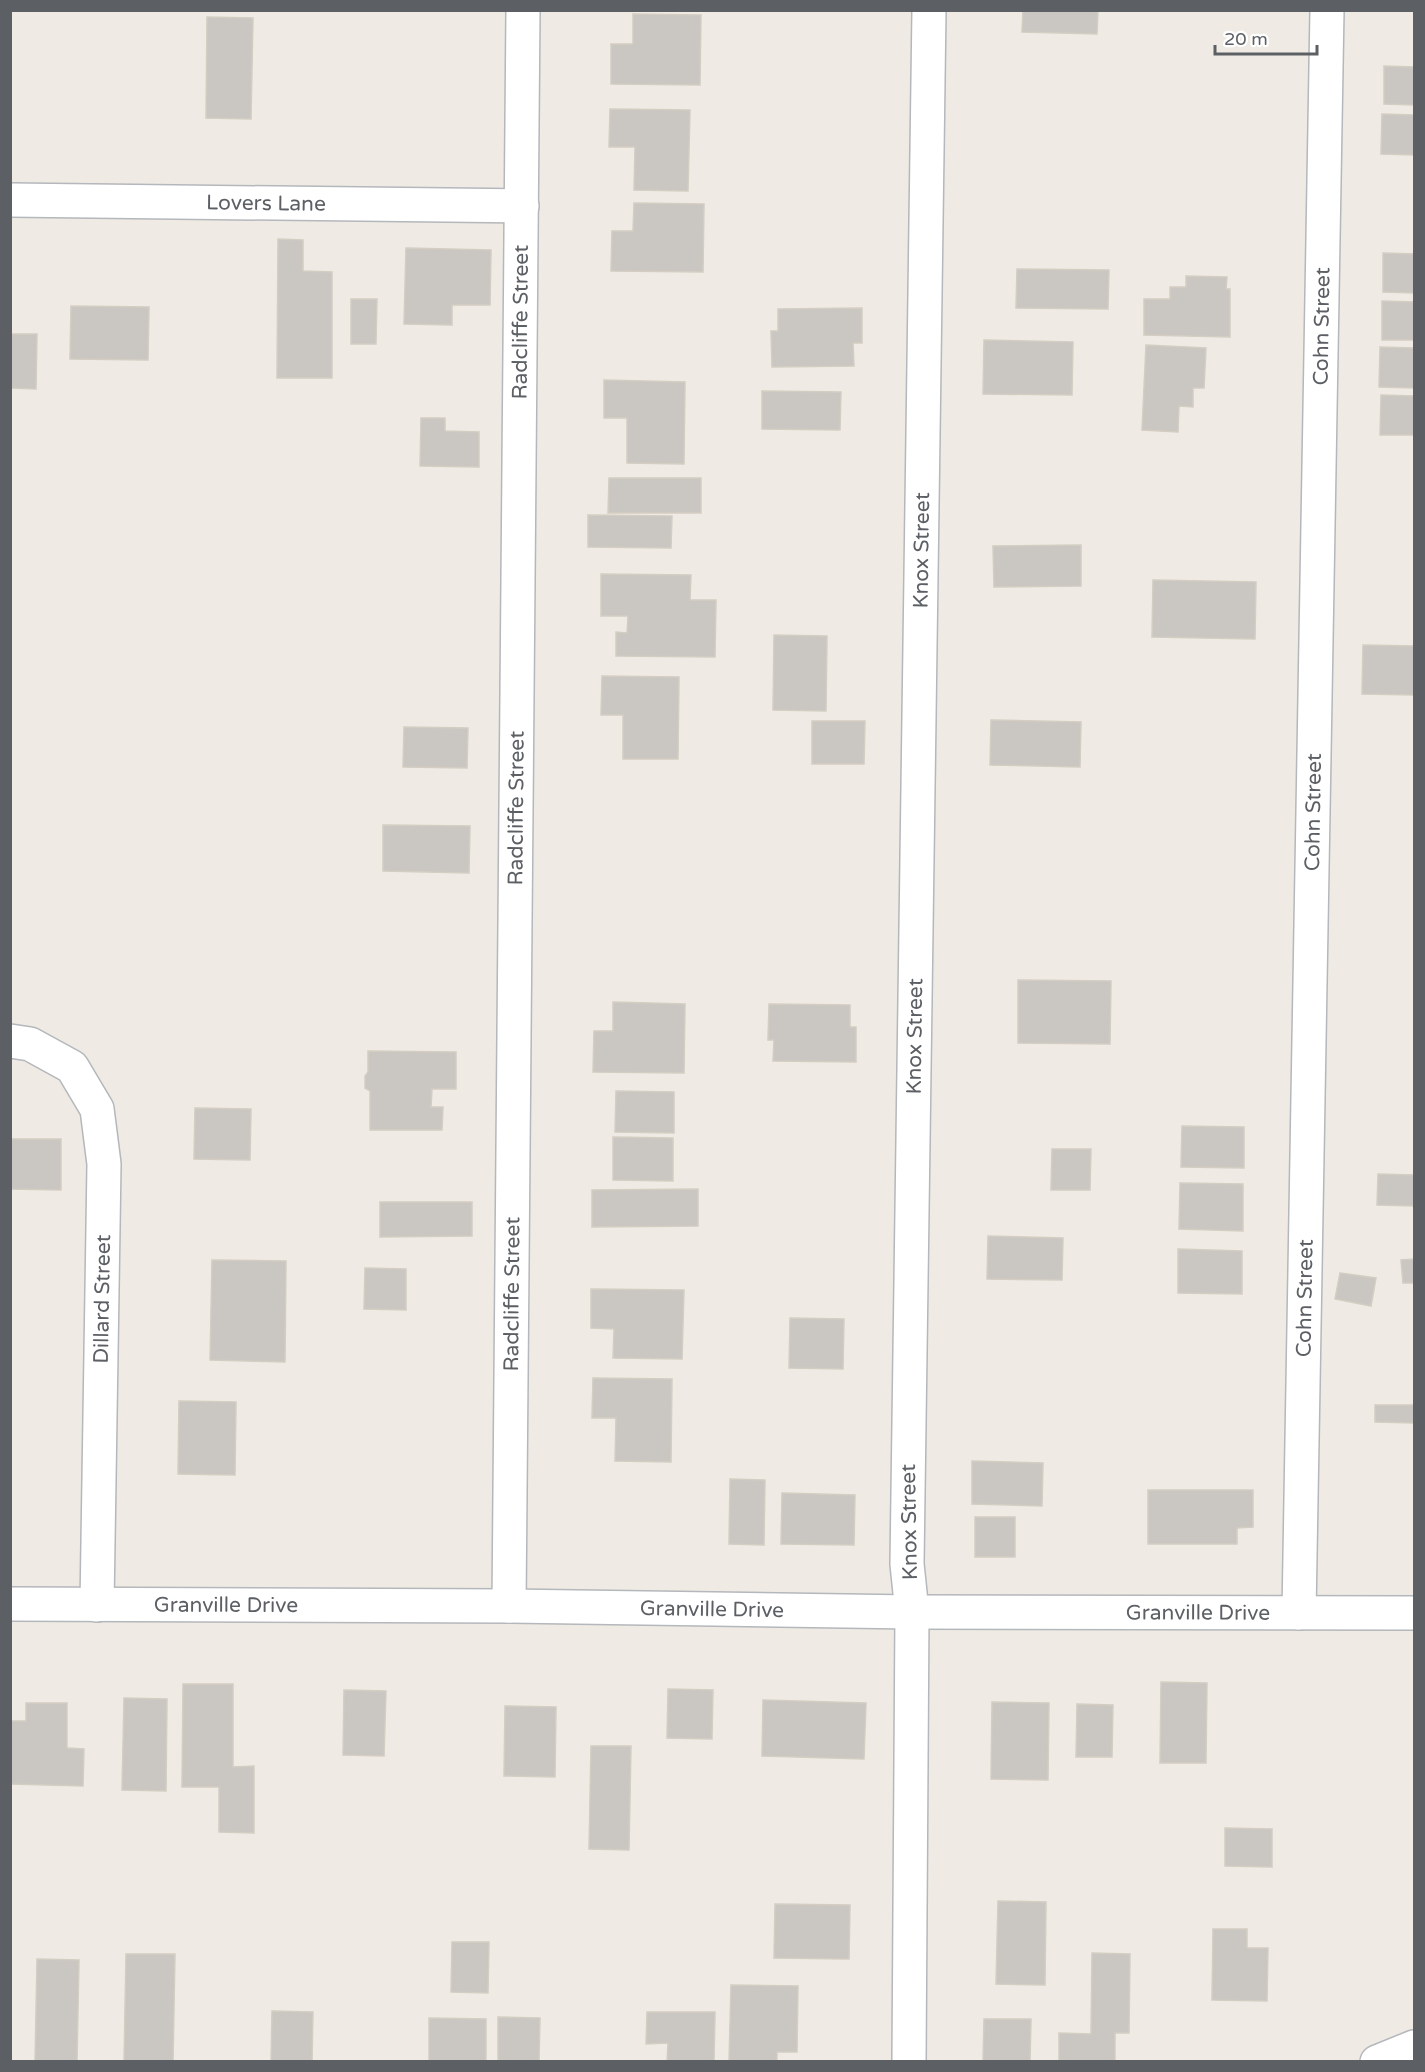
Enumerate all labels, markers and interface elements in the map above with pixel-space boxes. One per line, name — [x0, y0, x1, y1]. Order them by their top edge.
scale bar — [1215, 18, 1317, 56]
text: 20 m — [1224, 28, 1268, 50]
street label: Lovers Lane — [206, 190, 326, 217]
street label: Radcliffe Street — [508, 245, 534, 400]
street label: Cohn Street — [1308, 267, 1336, 386]
street label: Knox Street — [909, 492, 935, 609]
street label: Radcliffe Street — [503, 731, 530, 886]
street label: Cohn Street — [1300, 753, 1327, 871]
street label: Knox Street — [902, 978, 928, 1095]
street label: Radcliffe Street — [499, 1217, 525, 1372]
street label: Dillard Street — [89, 1234, 116, 1364]
street label: Cohn Street — [1291, 1239, 1319, 1357]
street label: Knox Street — [896, 1464, 923, 1580]
street label: Granville Drive — [154, 1593, 298, 1618]
street label: Granville Drive — [640, 1596, 784, 1623]
street label: Granville Drive — [1126, 1600, 1270, 1626]

